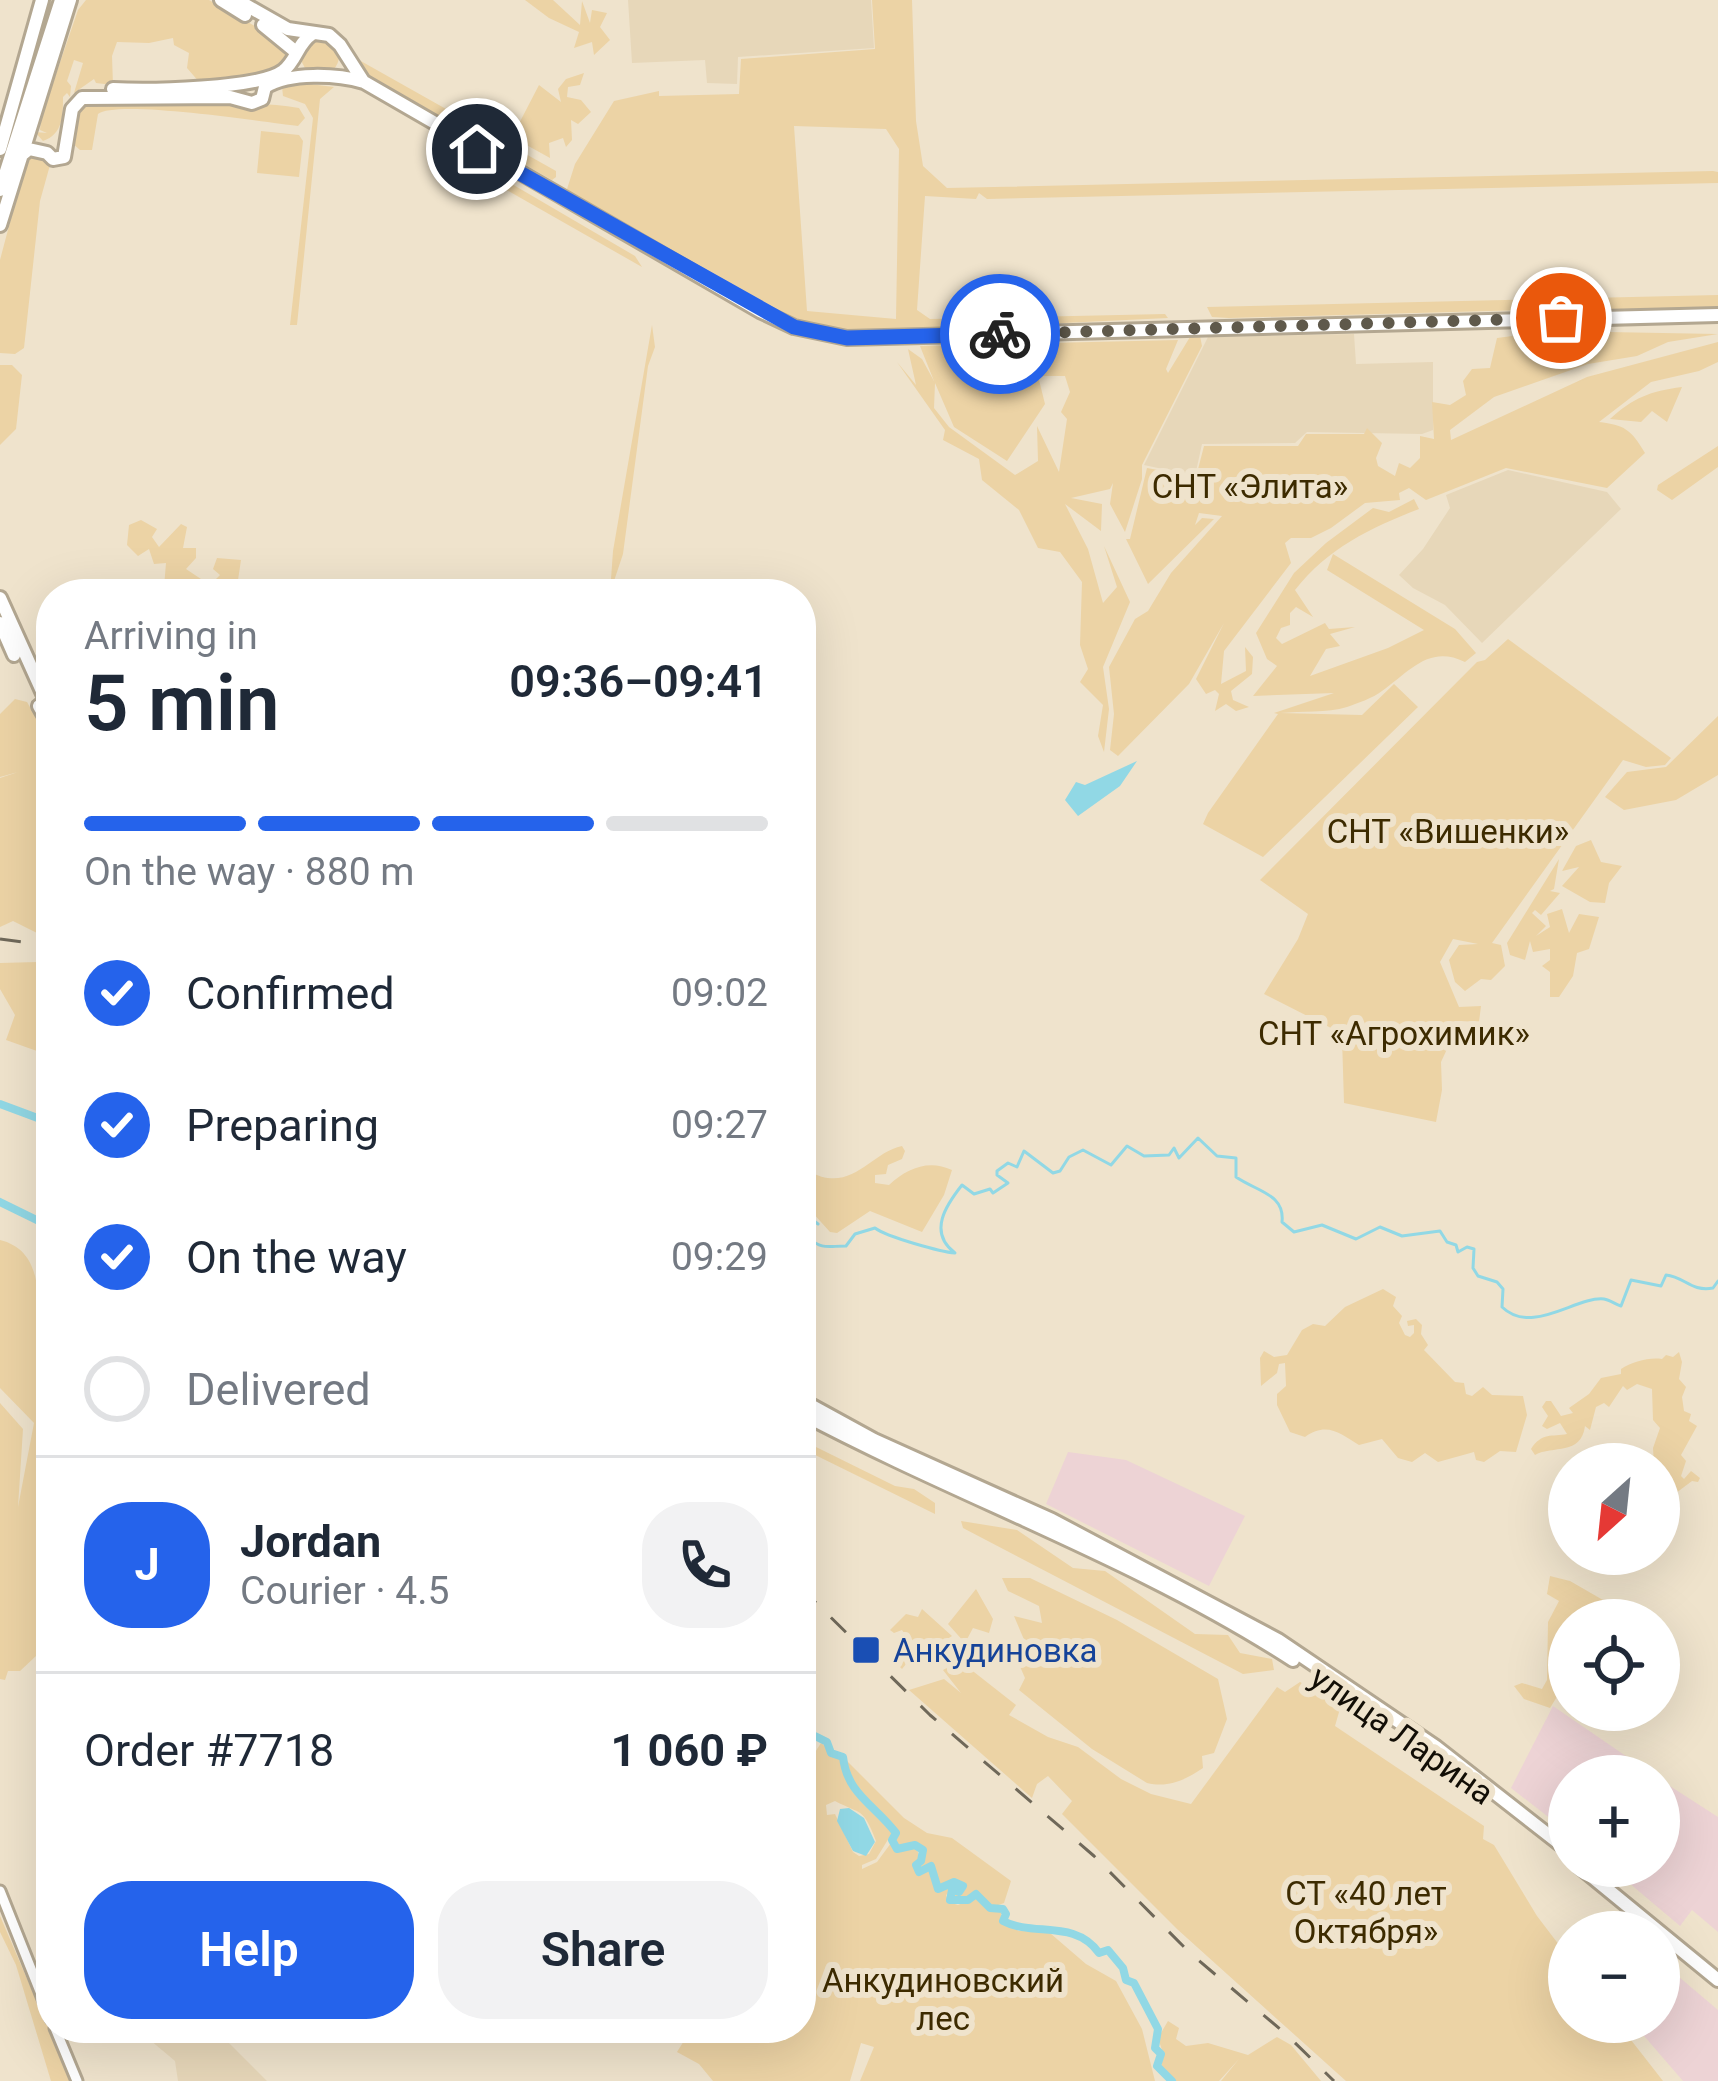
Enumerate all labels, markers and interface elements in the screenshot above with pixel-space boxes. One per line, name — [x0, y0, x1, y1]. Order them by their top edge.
pin — [426, 98, 528, 200]
icon: home — [444, 116, 510, 182]
pin — [1510, 267, 1612, 369]
courier — [940, 274, 1060, 394]
icon: bag — [1528, 285, 1594, 351]
icon: bike — [967, 301, 1033, 367]
park label: СНТ «Элита» — [1152, 467, 1348, 506]
text: Arriving in — [84, 613, 258, 659]
text: 09:36–09:41 — [509, 655, 768, 708]
text: 5 min — [84, 658, 280, 749]
park label: СНТ «Вишенки» — [1327, 812, 1569, 851]
text: On the way · 880 m — [84, 849, 415, 895]
icon: check — [84, 960, 150, 1026]
text: Confirmed — [186, 967, 395, 1020]
text: 09:02 — [671, 970, 768, 1016]
park label: СНТ «Агрохимик» — [1258, 1014, 1530, 1053]
icon: check — [84, 1092, 150, 1158]
text: Preparing — [186, 1099, 379, 1152]
text: 09:27 — [671, 1102, 768, 1148]
icon: check — [84, 1224, 150, 1290]
text: On the way — [186, 1231, 407, 1284]
text: 09:29 — [671, 1234, 768, 1280]
text: Delivered — [186, 1363, 371, 1416]
north arrow — [1548, 1443, 1680, 1575]
map controls — [1548, 1443, 1680, 2043]
button: phone — [642, 1502, 768, 1628]
text: Jordan — [240, 1515, 381, 1568]
text: J — [134, 1538, 160, 1591]
text: Courier · 4.5 — [240, 1568, 449, 1614]
button: locate — [1548, 1599, 1680, 1731]
place label: Анкудиновка — [893, 1631, 1098, 1670]
marker: Анкудиновка — [850, 1634, 882, 1666]
street label: улица Ларина — [1303, 1657, 1501, 1813]
text: Order #7718 — [84, 1724, 334, 1777]
text: 1 060 ₽ — [611, 1724, 768, 1777]
button: + — [1548, 1755, 1680, 1887]
park label: СТ «40 лет Октября» — [1285, 1874, 1447, 1951]
button: Help — [84, 1881, 414, 2019]
button: Share — [438, 1881, 768, 2019]
button: − — [1548, 1911, 1680, 2043]
park label: Анкудиновский лес — [822, 1961, 1064, 2038]

